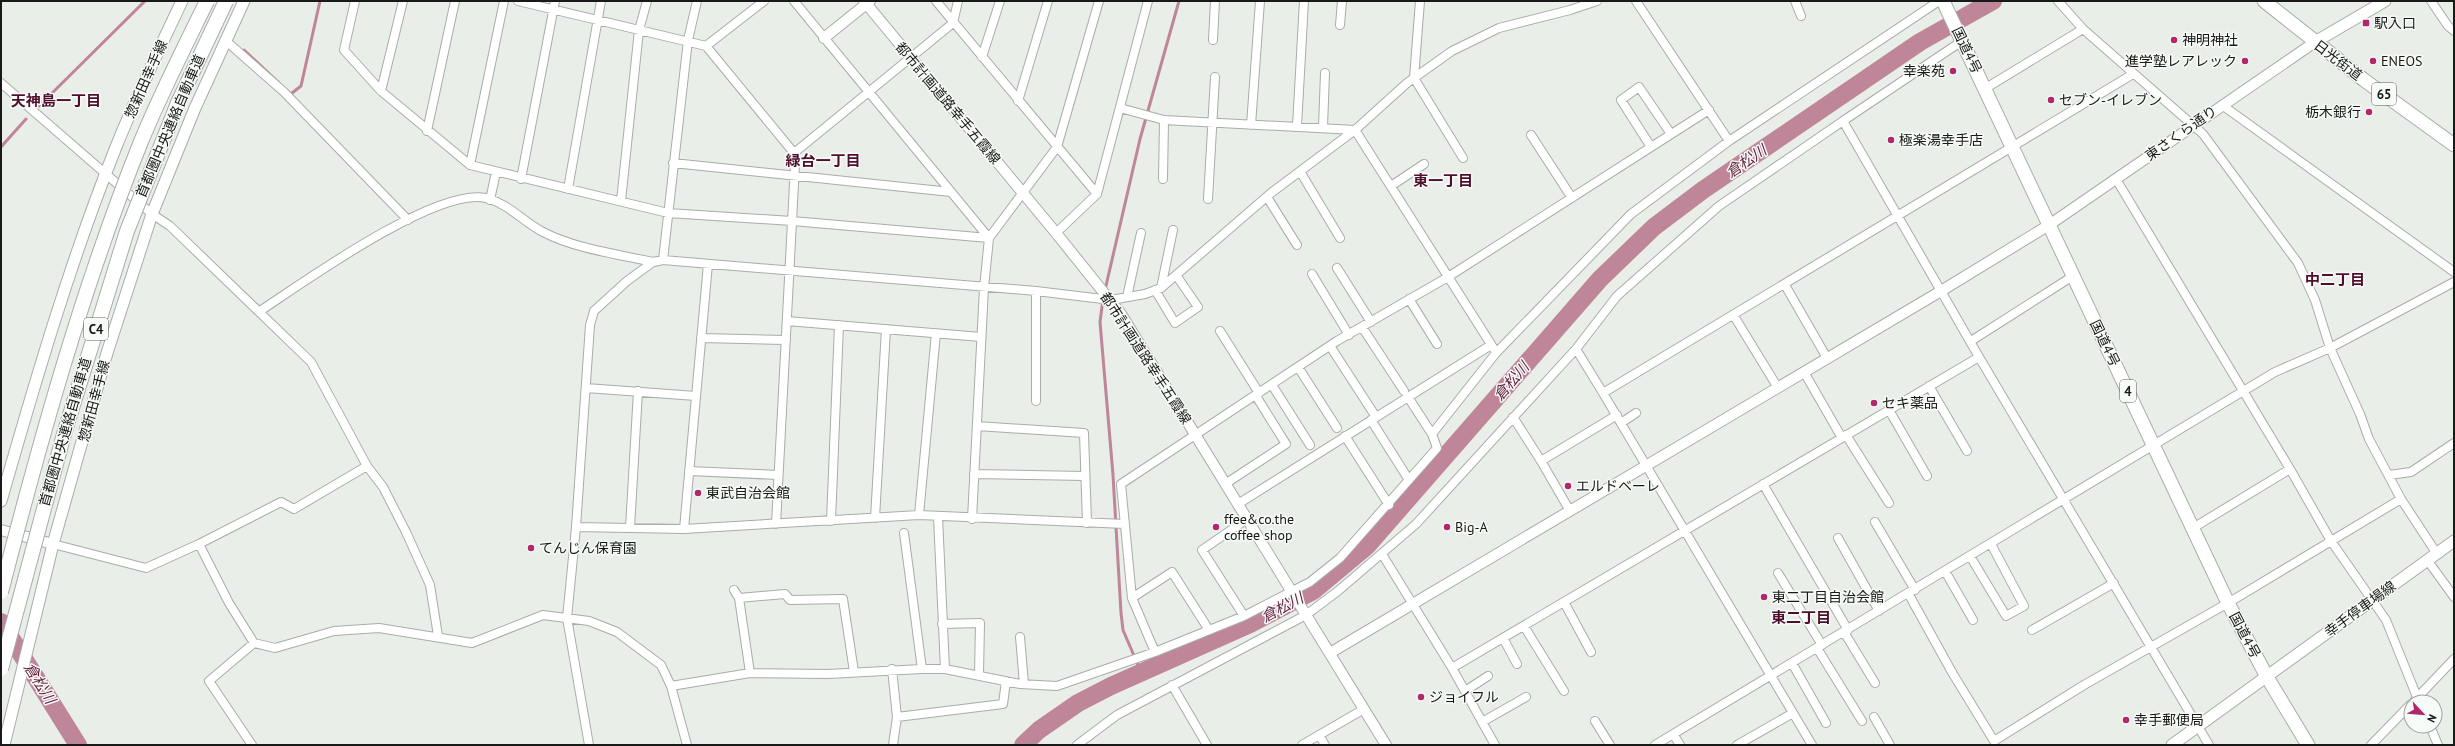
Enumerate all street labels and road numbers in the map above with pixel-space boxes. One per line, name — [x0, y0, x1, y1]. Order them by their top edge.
street label: 国道4号 — [1948, 24, 1986, 76]
street label: 日光街道 — [2310, 36, 2366, 84]
street label: 惣新田幸手線 — [121, 37, 171, 121]
street label: 都市計画道路幸手五霞線 — [892, 38, 1004, 168]
street label: 首都圏中央連絡自動車道 — [132, 52, 208, 200]
road number: 65 — [2372, 83, 2396, 105]
street label: 東さくら通り — [2141, 102, 2221, 164]
street label: 都市計画道路幸手五霞線 — [1097, 289, 1195, 427]
street label: 国道4号 — [2086, 317, 2124, 369]
road number: C4 — [84, 318, 108, 340]
street label: 首都圏中央連絡自動車道 — [35, 356, 95, 508]
street label: 惣新田幸手線 — [74, 358, 114, 444]
road number: 4 — [2120, 380, 2136, 402]
street label: 幸手停車場線 — [2321, 577, 2399, 641]
street label: 国道4号 — [2225, 609, 2265, 661]

